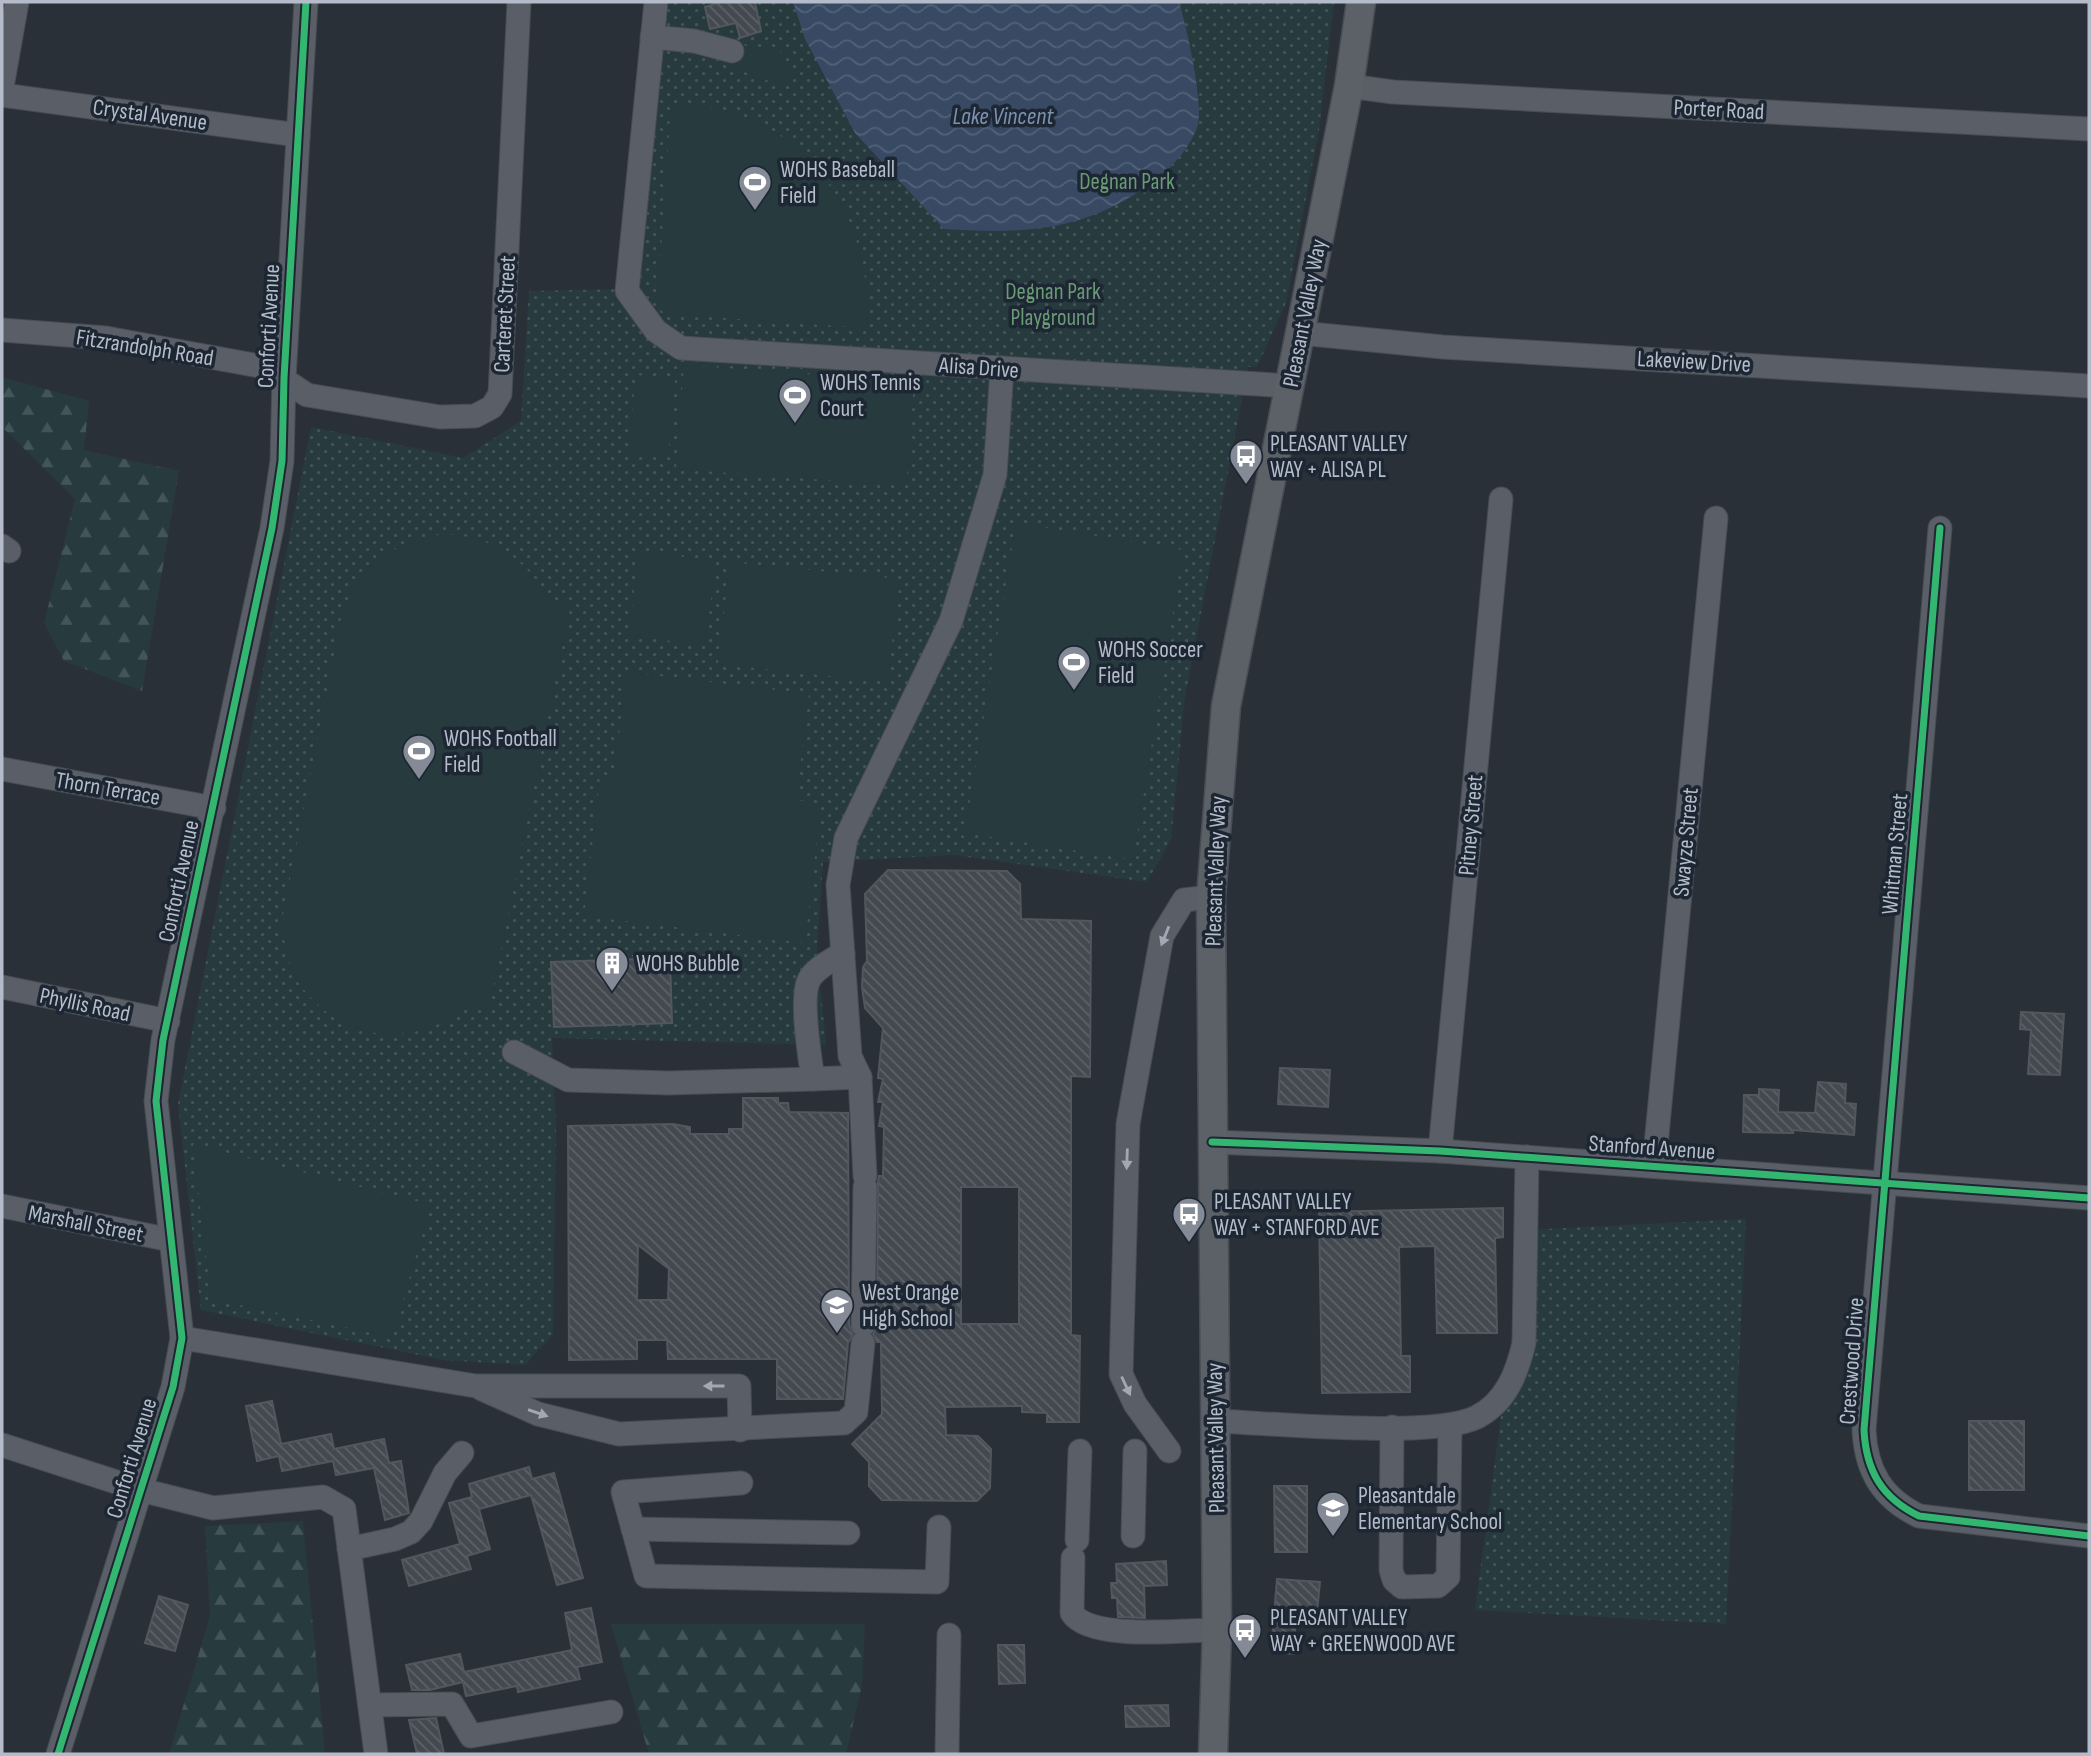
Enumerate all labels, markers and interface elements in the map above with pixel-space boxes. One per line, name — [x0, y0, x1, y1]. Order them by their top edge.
street label: Crystal Avenue — [91, 93, 209, 137]
street label: Porter Road — [1673, 94, 1765, 126]
water label: Lake Vincent — [953, 102, 1054, 131]
place label: WOHS Baseball Field — [780, 156, 895, 210]
sports icon: WOHS Baseball Field — [736, 163, 774, 212]
park label: Degnan Park — [1079, 168, 1175, 196]
street label: Pleasant Valley Way — [1277, 237, 1333, 390]
street label: Carteret Street — [488, 255, 522, 373]
street label: Conforti Avenue — [252, 263, 286, 389]
park label: Degnan Park Playground — [1005, 278, 1101, 332]
street label: Fitzrandolph Road — [74, 323, 215, 373]
street label: Lakeview Drive — [1636, 345, 1752, 379]
street label: Alisa Drive — [937, 351, 1020, 385]
place label: WOHS Tennis Court — [820, 369, 921, 423]
sports icon: WOHS Tennis Court — [776, 376, 814, 425]
place label: PLEASANT VALLEY WAY + ALISA PL — [1270, 430, 1408, 484]
bus stop icon: PLEASANT VALLEY WAY + ALISA PL — [1227, 437, 1265, 486]
place label: WOHS Soccer Field — [1098, 636, 1203, 690]
sports icon: WOHS Soccer Field — [1055, 643, 1093, 692]
place label: WOHS Football Field — [444, 725, 557, 779]
sports icon: WOHS Football Field — [400, 732, 438, 781]
street label: Thorn Terrace — [53, 766, 162, 812]
street label: Pitney Street — [1453, 774, 1489, 877]
street label: Swayze Street — [1667, 786, 1705, 898]
street label: Whitman Street — [1876, 792, 1914, 916]
street label: Pleasant Valley Way — [1199, 795, 1233, 947]
street label: Conforti Avenue — [152, 818, 206, 945]
one-way arrow — [1159, 926, 1170, 947]
building icon: WOHS Bubble — [593, 944, 631, 993]
place label: WOHS Bubble — [636, 950, 740, 978]
street label: Phyllis Road — [37, 982, 133, 1028]
street label: Stanford Avenue — [1588, 1130, 1716, 1166]
one-way arrow — [1121, 1149, 1132, 1171]
place label: PLEASANT VALLEY WAY + STANFORD AVE — [1214, 1188, 1380, 1242]
bus stop icon: PLEASANT VALLEY WAY + STANFORD AVE — [1170, 1195, 1208, 1244]
street label: Marshall Street — [26, 1199, 146, 1249]
place label: West Orange High School — [862, 1279, 959, 1333]
school or university icon: West Orange High School — [818, 1286, 856, 1335]
street label: Crestwood Drive — [1834, 1297, 1870, 1425]
street label: Pleasant Valley Way — [1201, 1362, 1231, 1513]
one-way arrow — [1121, 1376, 1132, 1396]
one-way arrow — [703, 1380, 725, 1392]
street label: Conforti Avenue — [100, 1395, 163, 1522]
one-way arrow — [528, 1408, 549, 1419]
place label: Pleasantdale Elementary School — [1358, 1482, 1502, 1536]
school or university icon: Pleasantdale Elementary School — [1314, 1489, 1352, 1538]
place label: PLEASANT VALLEY WAY + GREENWOOD AVE — [1270, 1604, 1456, 1658]
bus stop icon: PLEASANT VALLEY WAY + GREENWOOD AVE — [1226, 1611, 1264, 1660]

